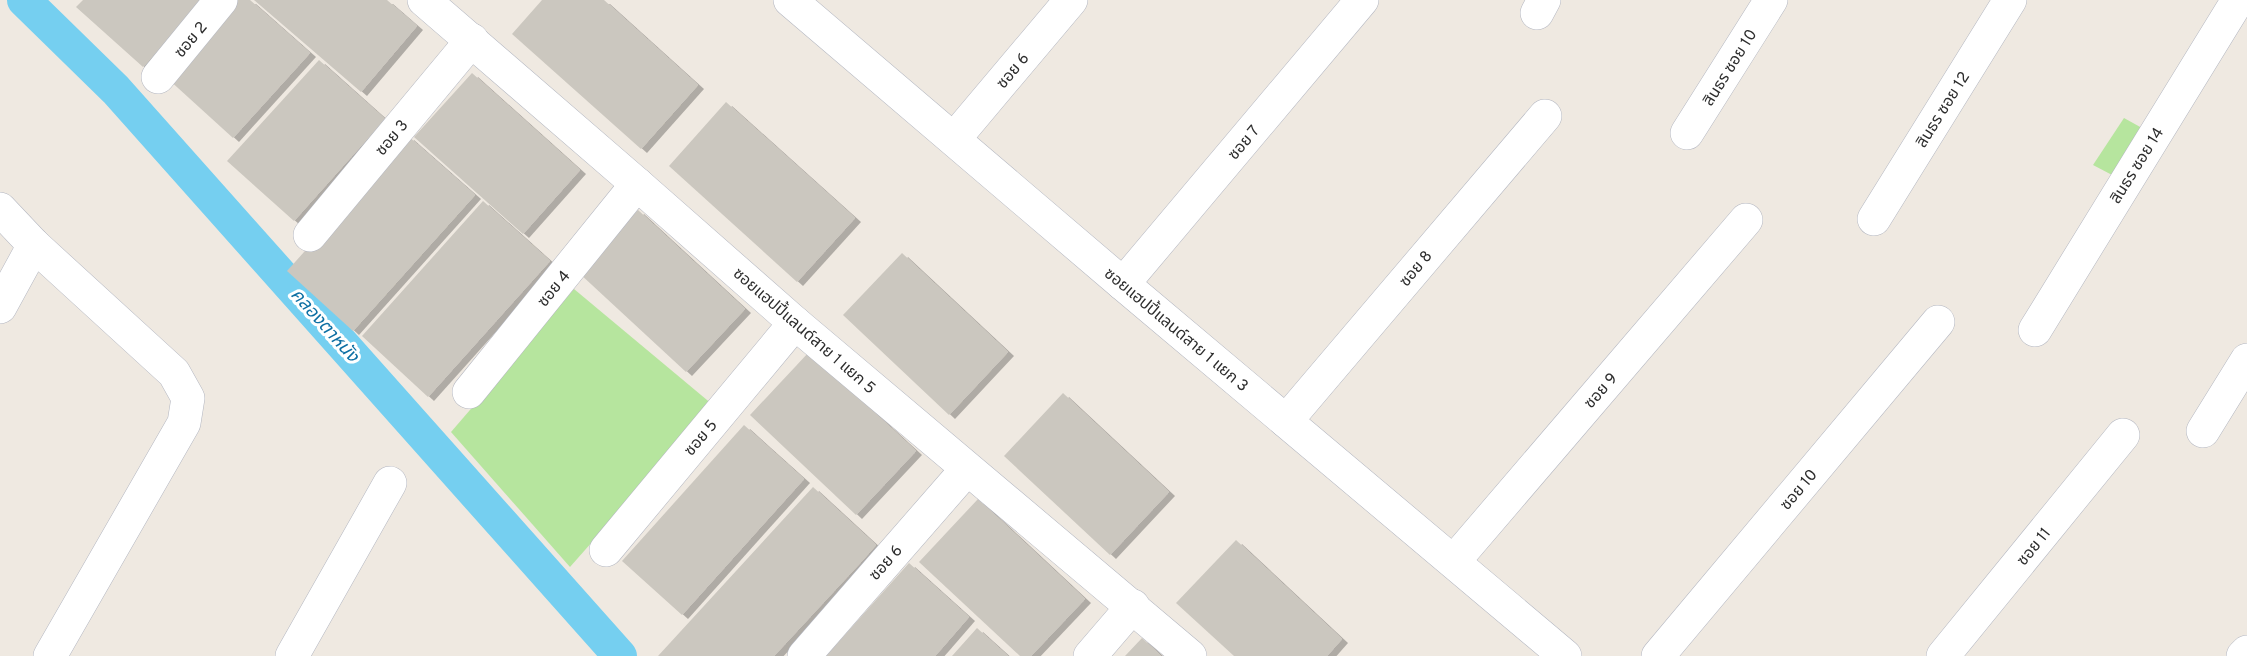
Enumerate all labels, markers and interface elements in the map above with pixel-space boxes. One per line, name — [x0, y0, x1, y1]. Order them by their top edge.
street label: ซอย 2 — [171, 18, 212, 62]
street label: สินธร ซอย 10 — [1699, 26, 1762, 110]
street label: ซอย 6 — [993, 49, 1034, 93]
street label: สินธร ซอย 12 — [1912, 68, 1975, 152]
street label: ซอย 3 — [372, 116, 413, 160]
street label: ซอย 7 — [1224, 122, 1265, 165]
street label: สินธร ซอย 14 — [2106, 124, 2169, 208]
street label: ซอย 8 — [1396, 247, 1437, 291]
street label: ซอยแฮปปี้แลนด์สาย 1 แยก 5 — [728, 262, 881, 399]
street label: ซอยแฮปปี้แลนด์สาย 1 แยก 3 — [1099, 262, 1254, 397]
street label: ซอย 4 — [534, 267, 575, 312]
water label: คลองตาหนัง — [285, 284, 364, 369]
street label: ซอย 9 — [1581, 369, 1622, 413]
street label: ซอย 5 — [681, 416, 722, 461]
street label: ซอย 10 — [1777, 466, 1822, 515]
street label: ซอย 11 — [2013, 524, 2056, 570]
street label: ซอย 6 — [866, 541, 907, 585]

